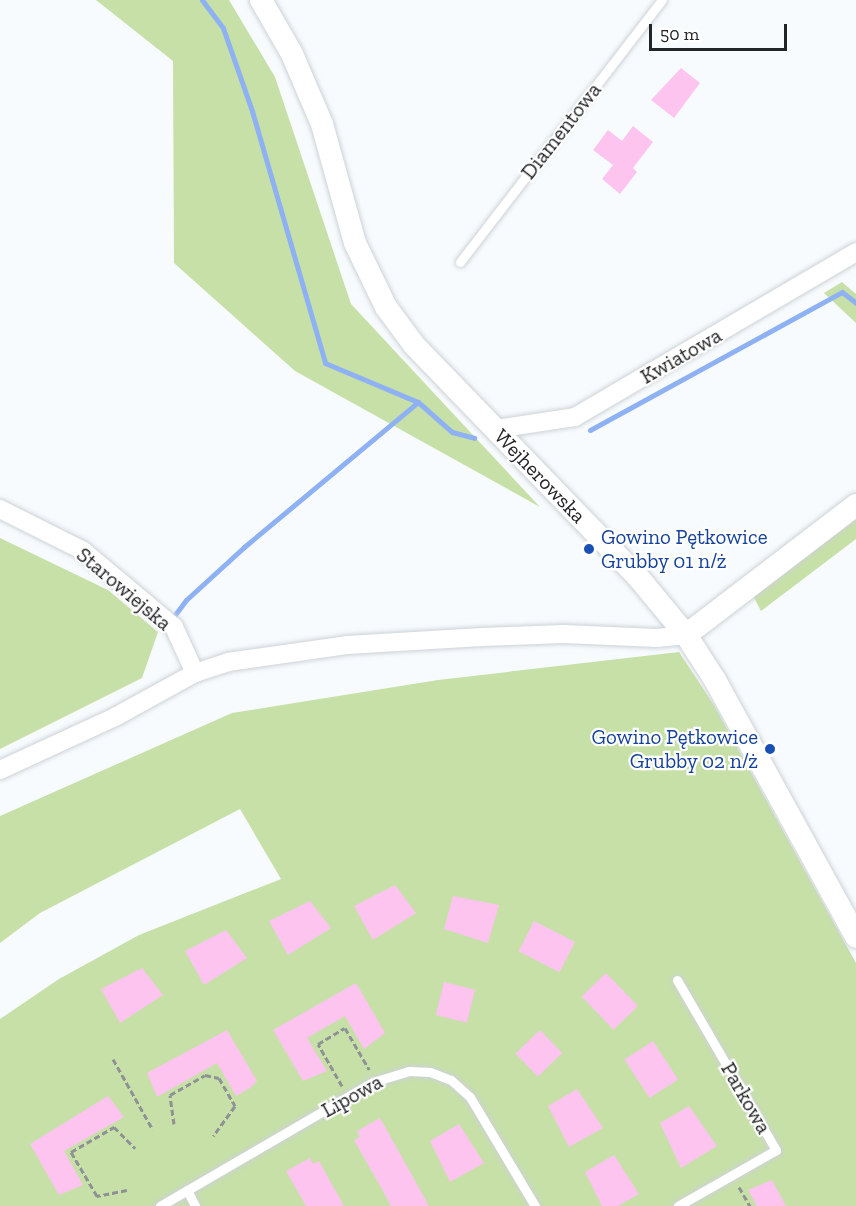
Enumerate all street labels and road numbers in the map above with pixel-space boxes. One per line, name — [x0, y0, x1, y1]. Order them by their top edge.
street label: Diamentowa — [516, 78, 606, 184]
street label: Kwiatowa — [636, 323, 726, 389]
street label: Wejherowska — [489, 424, 591, 528]
street label: Starowiejska — [72, 542, 176, 636]
street label: Parkowa — [716, 1058, 776, 1138]
street label: Lipowa — [317, 1069, 387, 1123]

